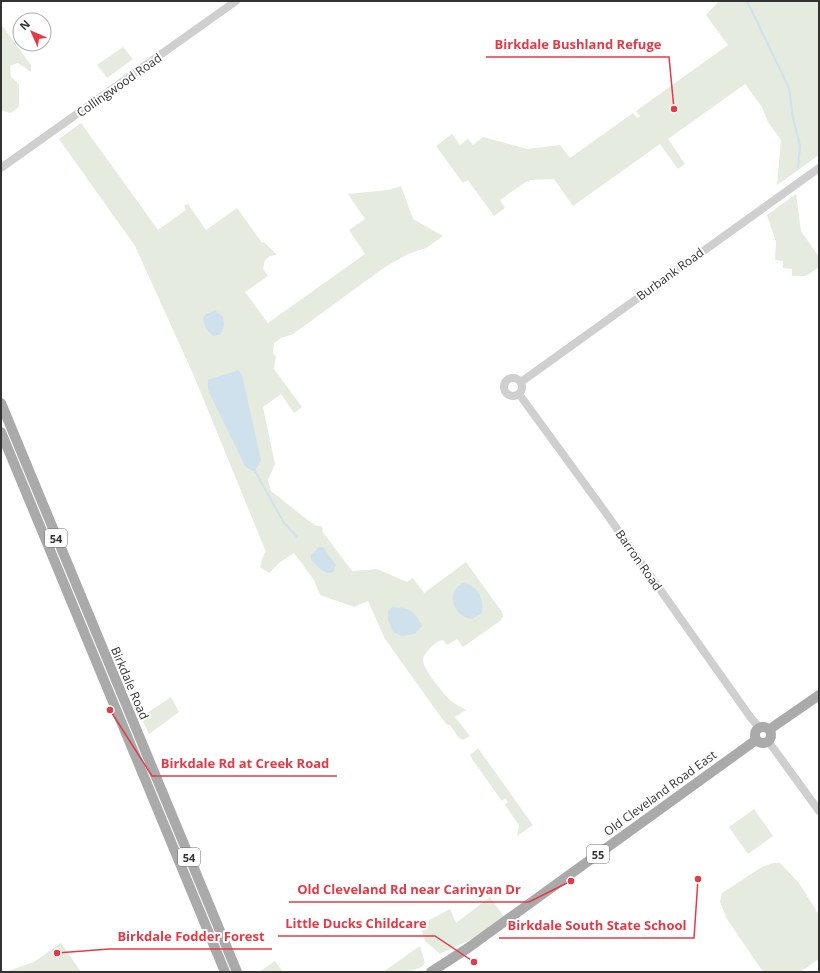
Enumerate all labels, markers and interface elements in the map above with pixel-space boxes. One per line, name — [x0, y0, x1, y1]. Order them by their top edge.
north arrow — [12, 12, 52, 52]
text: N — [16, 16, 33, 33]
callout: Birkdale Bushland Refuge — [486, 32, 669, 57]
text: Birkdale Bushland Refuge — [495, 35, 662, 53]
street label: Collingwood Road — [73, 49, 165, 121]
street label: Burbank Road — [633, 244, 707, 304]
street label: Barron Road — [612, 526, 666, 594]
road number: 54 — [45, 529, 67, 547]
street label: Birkdale Road — [107, 644, 153, 722]
street label: Old Cleveland Road East — [600, 746, 720, 840]
callout: Birkdale Rd at Creek Road — [152, 751, 337, 776]
text: Birkdale Rd at Creek Road — [161, 754, 329, 772]
road number: 55 — [587, 845, 609, 863]
road number: 54 — [178, 848, 200, 866]
callout: Old Cleveland Rd near Carinyan Dr — [289, 877, 529, 902]
text: Old Cleveland Rd near Carinyan Dr — [297, 880, 521, 898]
callout: Little Ducks Childcare — [278, 911, 435, 936]
callout: Birkdale South State School — [499, 913, 694, 938]
text: Little Ducks Childcare — [285, 914, 427, 932]
text: Birkdale South State School — [508, 916, 686, 934]
callout: Birkdale Fodder Forest — [109, 924, 272, 949]
text: Birkdale Fodder Forest — [117, 927, 265, 945]

